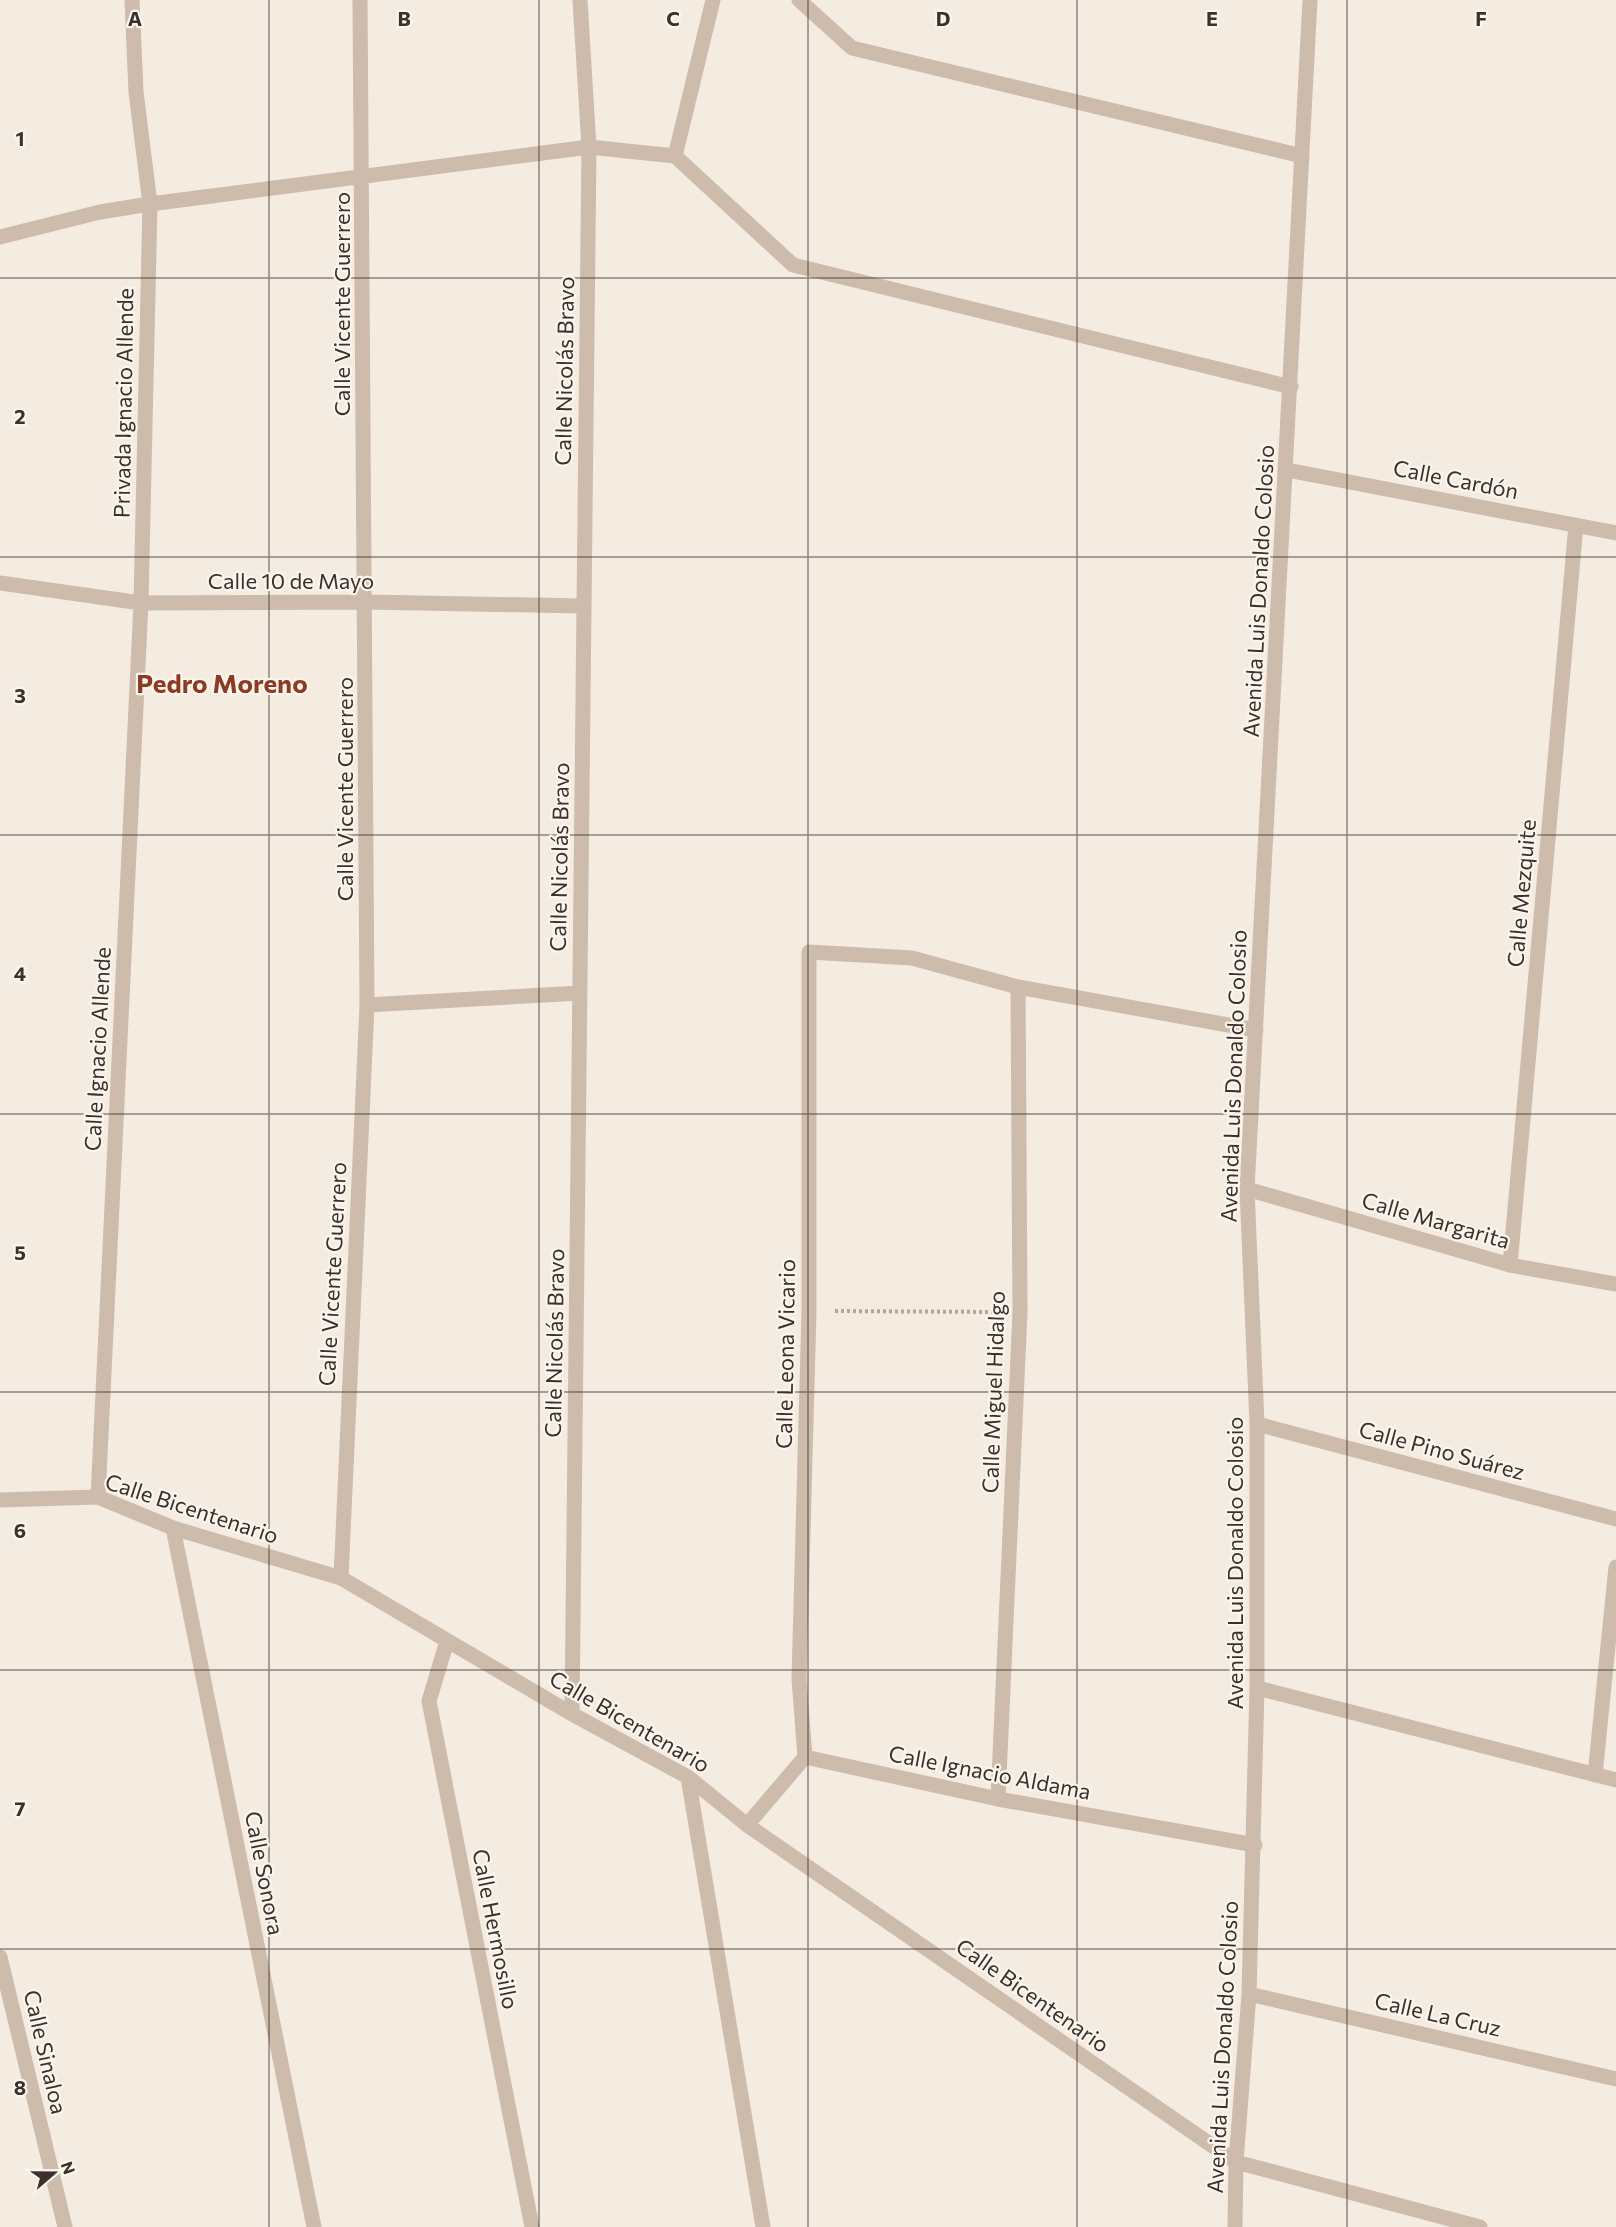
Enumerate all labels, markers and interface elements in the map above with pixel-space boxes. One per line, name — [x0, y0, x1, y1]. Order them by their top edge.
text: A — [128, 6, 142, 30]
text: B — [397, 6, 411, 30]
text: C — [666, 6, 680, 30]
text: D — [936, 6, 950, 30]
text: E — [1206, 6, 1218, 30]
text: F — [1475, 6, 1487, 30]
text: 1 — [15, 126, 25, 150]
street label: Calle Vicente Guerrero — [328, 192, 355, 416]
street label: Calle Nicolás Bravo — [549, 276, 579, 466]
street label: Privada Ignacio Allende — [107, 288, 139, 518]
text: 2 — [14, 404, 26, 428]
street label: Avenida Luis Donaldo Colosio — [1237, 444, 1279, 738]
street label: Calle Cardón — [1391, 454, 1521, 504]
street label: Calle 10 de Mayo — [208, 567, 374, 594]
district label: Pedro Moreno — [136, 667, 308, 698]
street label: Calle Vicente Guerrero — [331, 677, 358, 901]
text: 3 — [14, 683, 26, 707]
street label: Calle Nicolás Bravo — [544, 762, 574, 952]
street label: Calle Mezquite — [1501, 818, 1541, 968]
street label: Avenida Luis Donaldo Colosio — [1214, 929, 1252, 1223]
street label: Calle Ignacio Allende — [78, 946, 116, 1152]
text: 4 — [14, 961, 26, 985]
street label: Calle Vicente Guerrero — [313, 1161, 351, 1387]
street label: Calle Margarita — [1359, 1186, 1513, 1254]
text: 5 — [14, 1240, 26, 1264]
street label: Calle Nicolás Bravo — [539, 1248, 569, 1438]
street label: Calle Leona Vicario — [770, 1259, 800, 1449]
street label: Calle Miguel Hidalgo — [976, 1290, 1010, 1494]
street label: Calle Pino Suárez — [1356, 1415, 1528, 1485]
street label: Avenida Luis Donaldo Colosio — [1221, 1417, 1248, 1709]
street label: Calle Bicentenario — [102, 1467, 282, 1549]
text: 6 — [14, 1518, 26, 1542]
street label: Calle Bicentenario — [545, 1664, 715, 1778]
street label: Calle Ignacio Aldama — [887, 1739, 1093, 1805]
text: 7 — [15, 1796, 26, 1820]
street label: Calle Sonora — [240, 1809, 290, 1937]
street label: Calle Hermosillo — [467, 1847, 525, 2011]
street label: Avenida Luis Donaldo Colosio — [1201, 1900, 1243, 2194]
street label: Calle Bicentenario — [951, 1932, 1115, 2058]
street label: Calle La Cruz — [1372, 1986, 1504, 2042]
street label: Calle Sinaloa — [19, 1987, 73, 2117]
text: 8 — [14, 2075, 26, 2099]
north arrow — [24, 2143, 84, 2203]
text: N — [58, 2159, 80, 2177]

